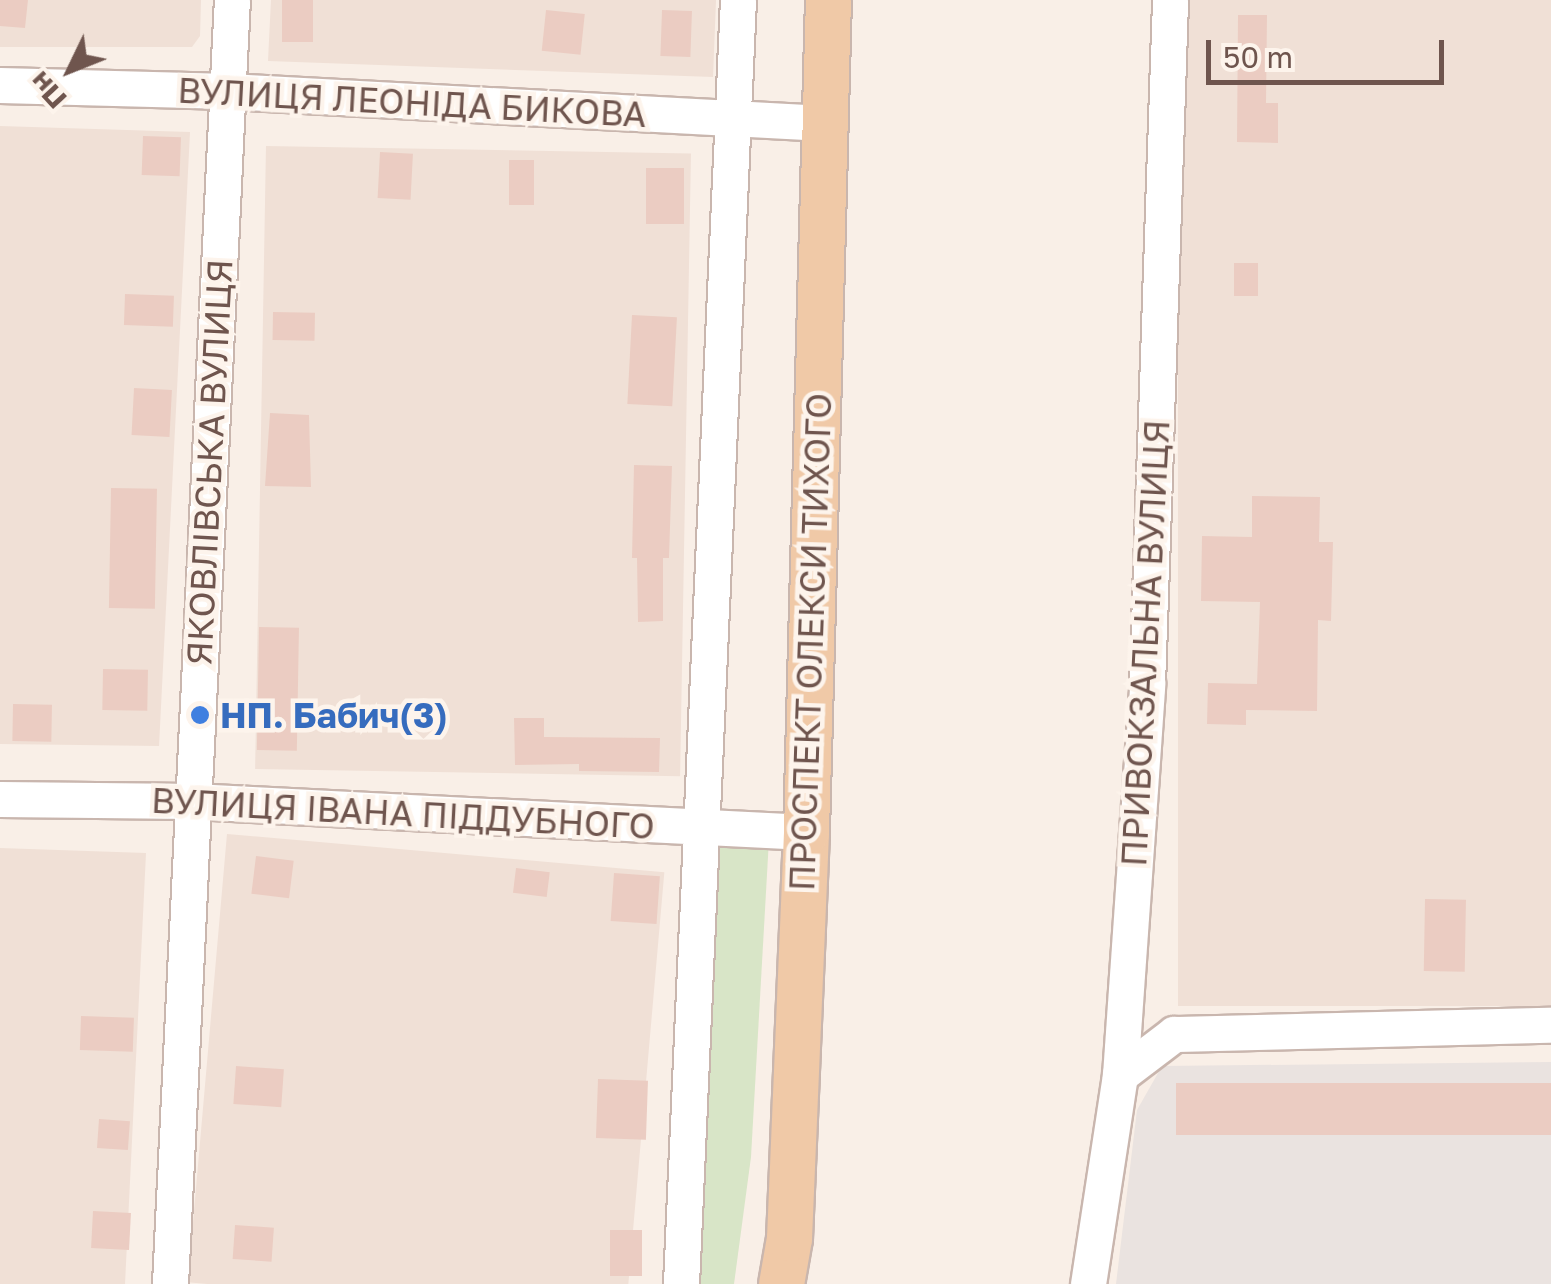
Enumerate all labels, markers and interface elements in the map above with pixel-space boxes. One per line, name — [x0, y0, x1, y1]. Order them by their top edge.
north arrow — [20, 20, 120, 120]
scale bar — [1211, 20, 1448, 82]
text: 50 m — [1223, 39, 1293, 75]
text: Пн — [23, 66, 73, 116]
street label: ВУЛИЦЯ ЛЕОНІДА БИКОВА — [177, 69, 647, 135]
street label: ЯКОВЛІВСЬКА ВУЛИЦЯ — [177, 258, 241, 666]
street label: ПРОСПЕКТ ОЛЕКСИ ТИХОГО — [780, 392, 840, 892]
street label: ПРИВОКЗАЛЬНА ВУЛИЦЯ — [1112, 419, 1178, 867]
place label: НП. Бабич(3) — [220, 694, 448, 736]
marker: НП. Бабич(3) — [189, 704, 211, 726]
street label: ВУЛИЦЯ ІВАНА ПІДДУБНОГО — [150, 779, 656, 847]

